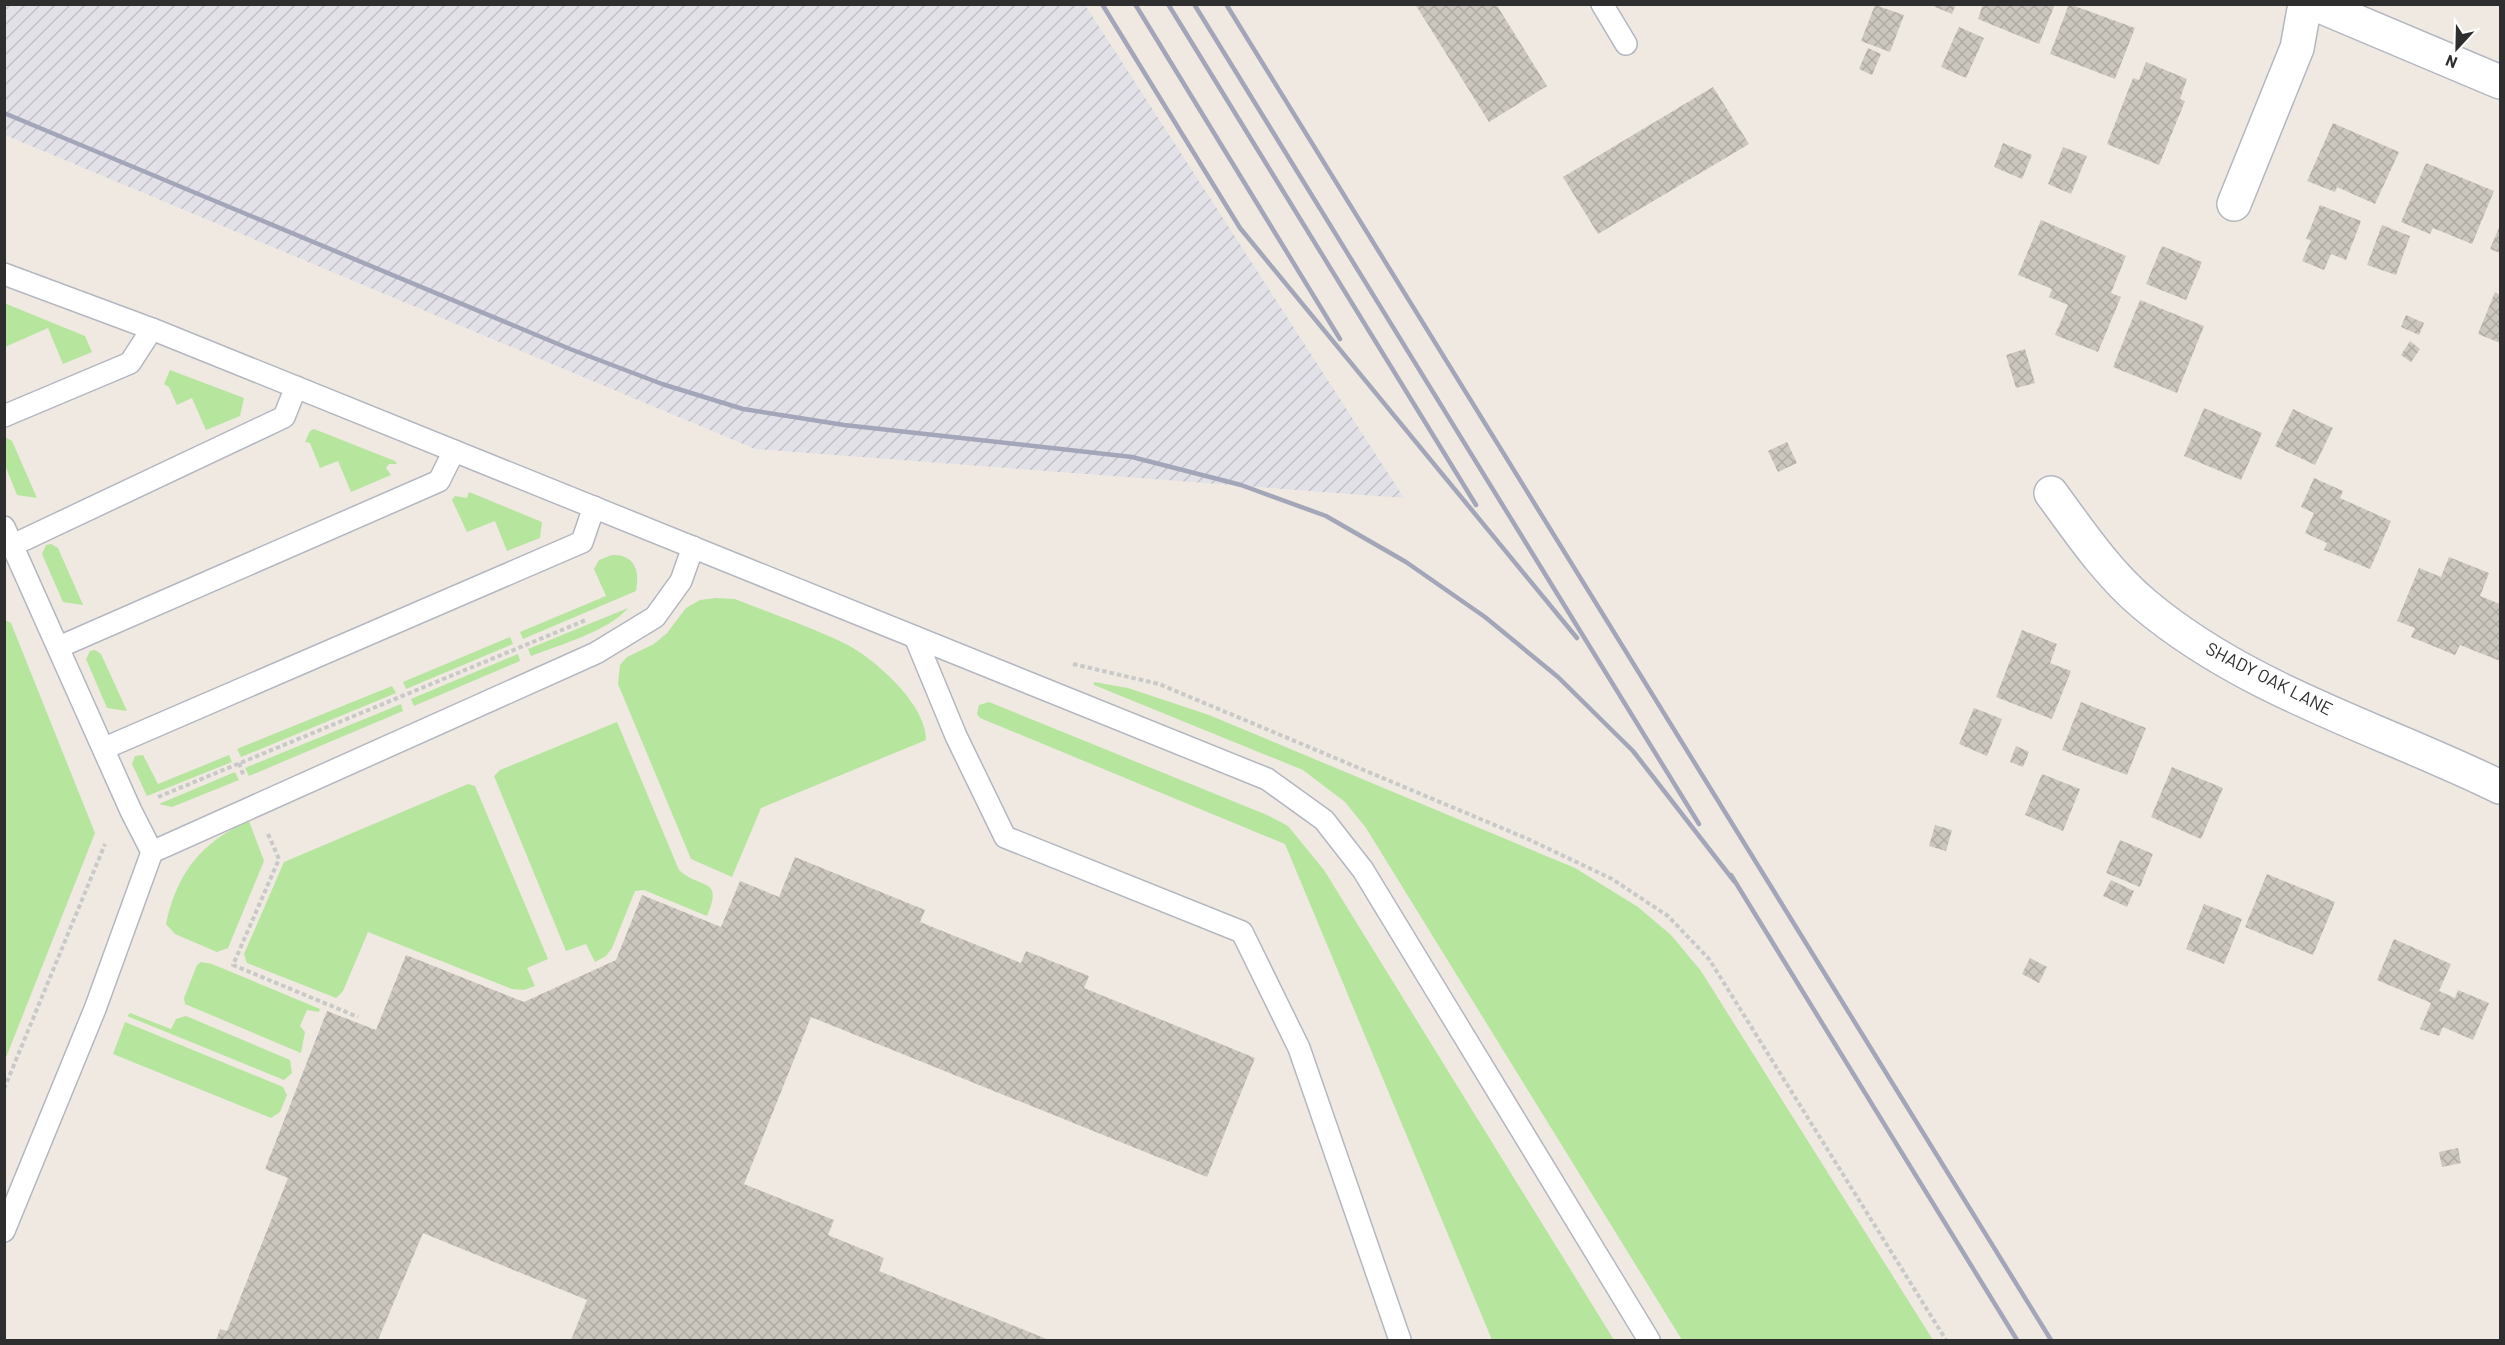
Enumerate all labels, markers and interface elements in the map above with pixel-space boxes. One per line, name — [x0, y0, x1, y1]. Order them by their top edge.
north arrow — [2427, 18, 2487, 78]
text: N — [2443, 52, 2460, 73]
street label: SHADY OAK LANE — [2202, 637, 2337, 720]

